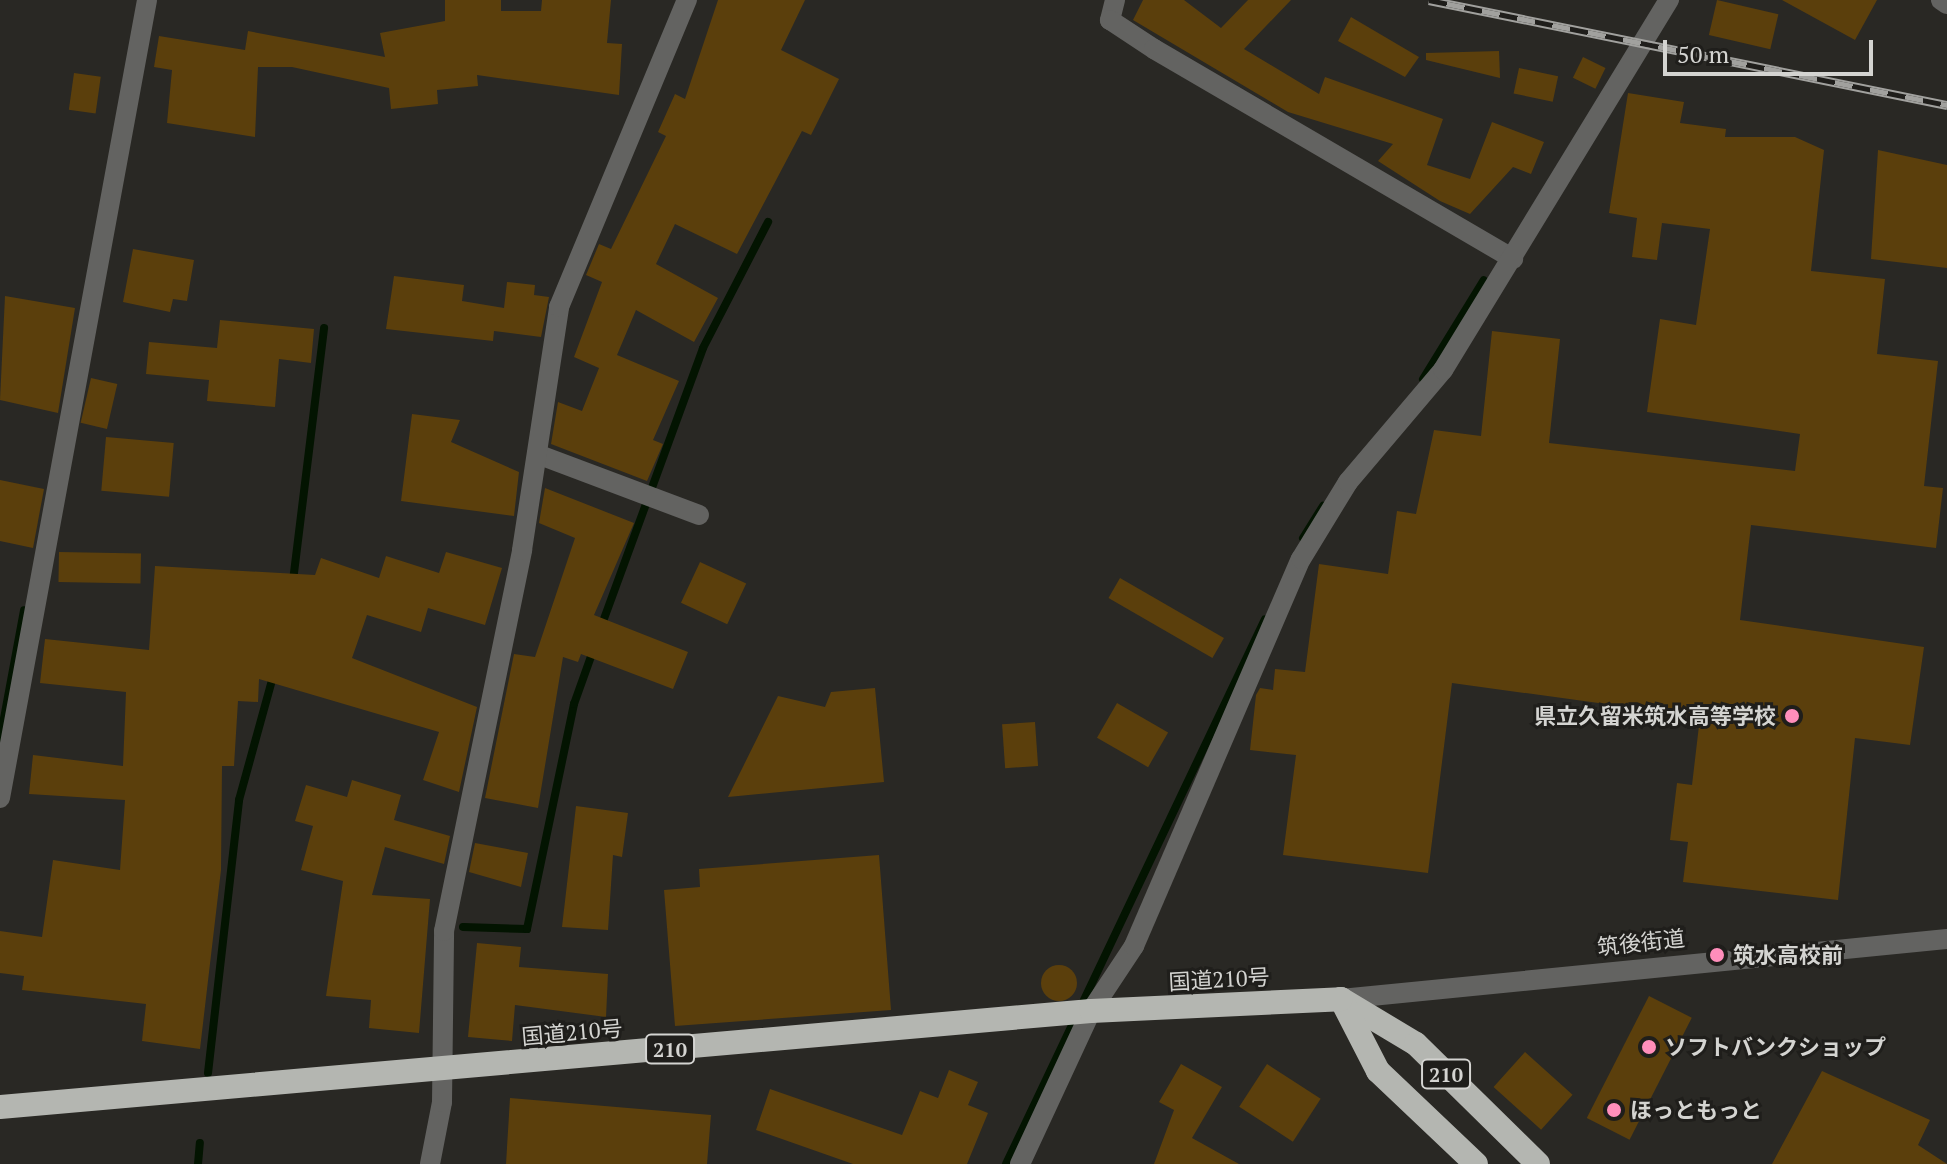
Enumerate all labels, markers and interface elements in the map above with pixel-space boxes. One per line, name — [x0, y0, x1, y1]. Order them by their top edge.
scale bar — [1667, 24, 1877, 74]
text: 50 m — [1677, 38, 1729, 70]
place label: 県立久留米筑水高等学校 — [1534, 703, 1776, 729]
marker: 県立久留米筑水高等学校 — [1783, 707, 1801, 725]
street label: 筑後街道 — [1596, 924, 1686, 960]
place label: 筑水高校前 — [1733, 942, 1843, 968]
marker: 筑水高校前 — [1708, 946, 1726, 964]
street label: 国道210号 — [1168, 963, 1270, 995]
street label: 国道210号 — [520, 1014, 624, 1050]
road number: 210 — [644, 1033, 696, 1065]
place label: ソフトバンクショップ — [1665, 1034, 1885, 1060]
marker: ソフトバンクショップ — [1640, 1038, 1658, 1056]
road number: 210 — [1420, 1058, 1472, 1090]
place label: ほっともっと — [1630, 1097, 1762, 1123]
marker: ほっともっと — [1605, 1101, 1623, 1119]

